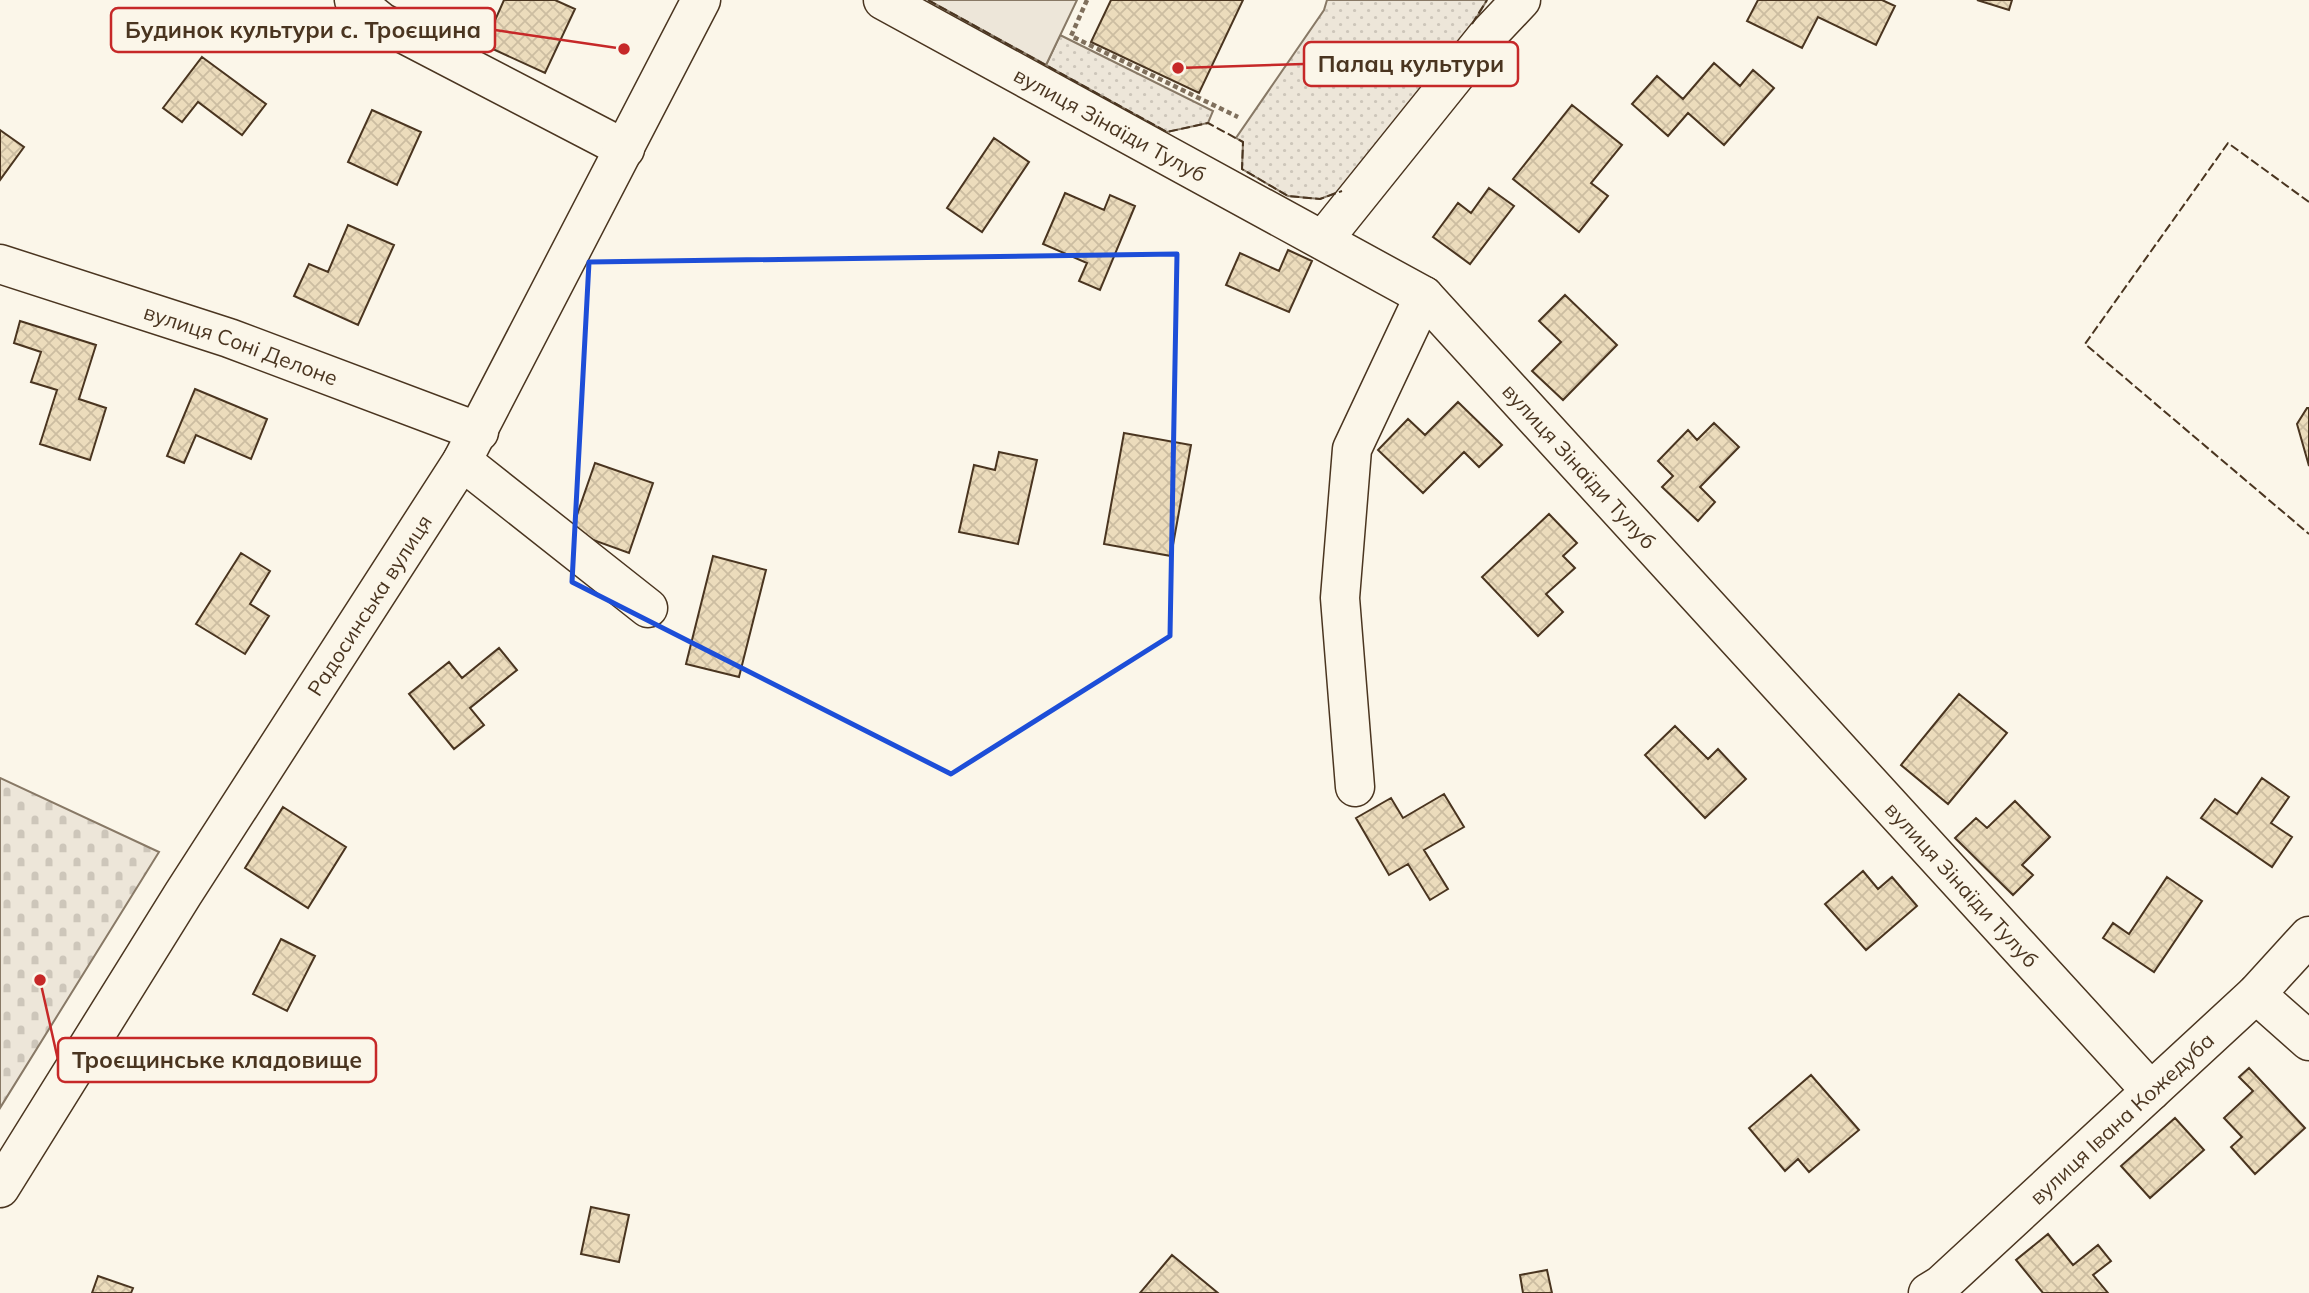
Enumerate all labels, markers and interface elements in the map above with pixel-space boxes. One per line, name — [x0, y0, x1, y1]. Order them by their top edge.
callout: Будинок культури с. Троєщина — [111, 8, 495, 52]
text: Будинок культури с. Троєщина — [125, 15, 481, 44]
callout: Палац культури — [1304, 42, 1518, 86]
text: Палац культури — [1318, 49, 1504, 78]
street label: вулиця Зінаїди Тулуб — [1010, 61, 1211, 187]
street label: вулиця Соні Делоне — [141, 298, 342, 391]
street label: вулиця Зінаїди Тулуб — [1497, 378, 1662, 554]
street label: Радосинська вулиця — [301, 510, 437, 701]
street label: вулиця Зінаїди Тулуб — [1880, 796, 2044, 973]
street label: вулиця Івана Кожедуба — [2024, 1027, 2219, 1210]
callout: Троєщинське кладовище — [58, 1038, 376, 1082]
text: Троєщинське кладовище — [72, 1045, 362, 1074]

